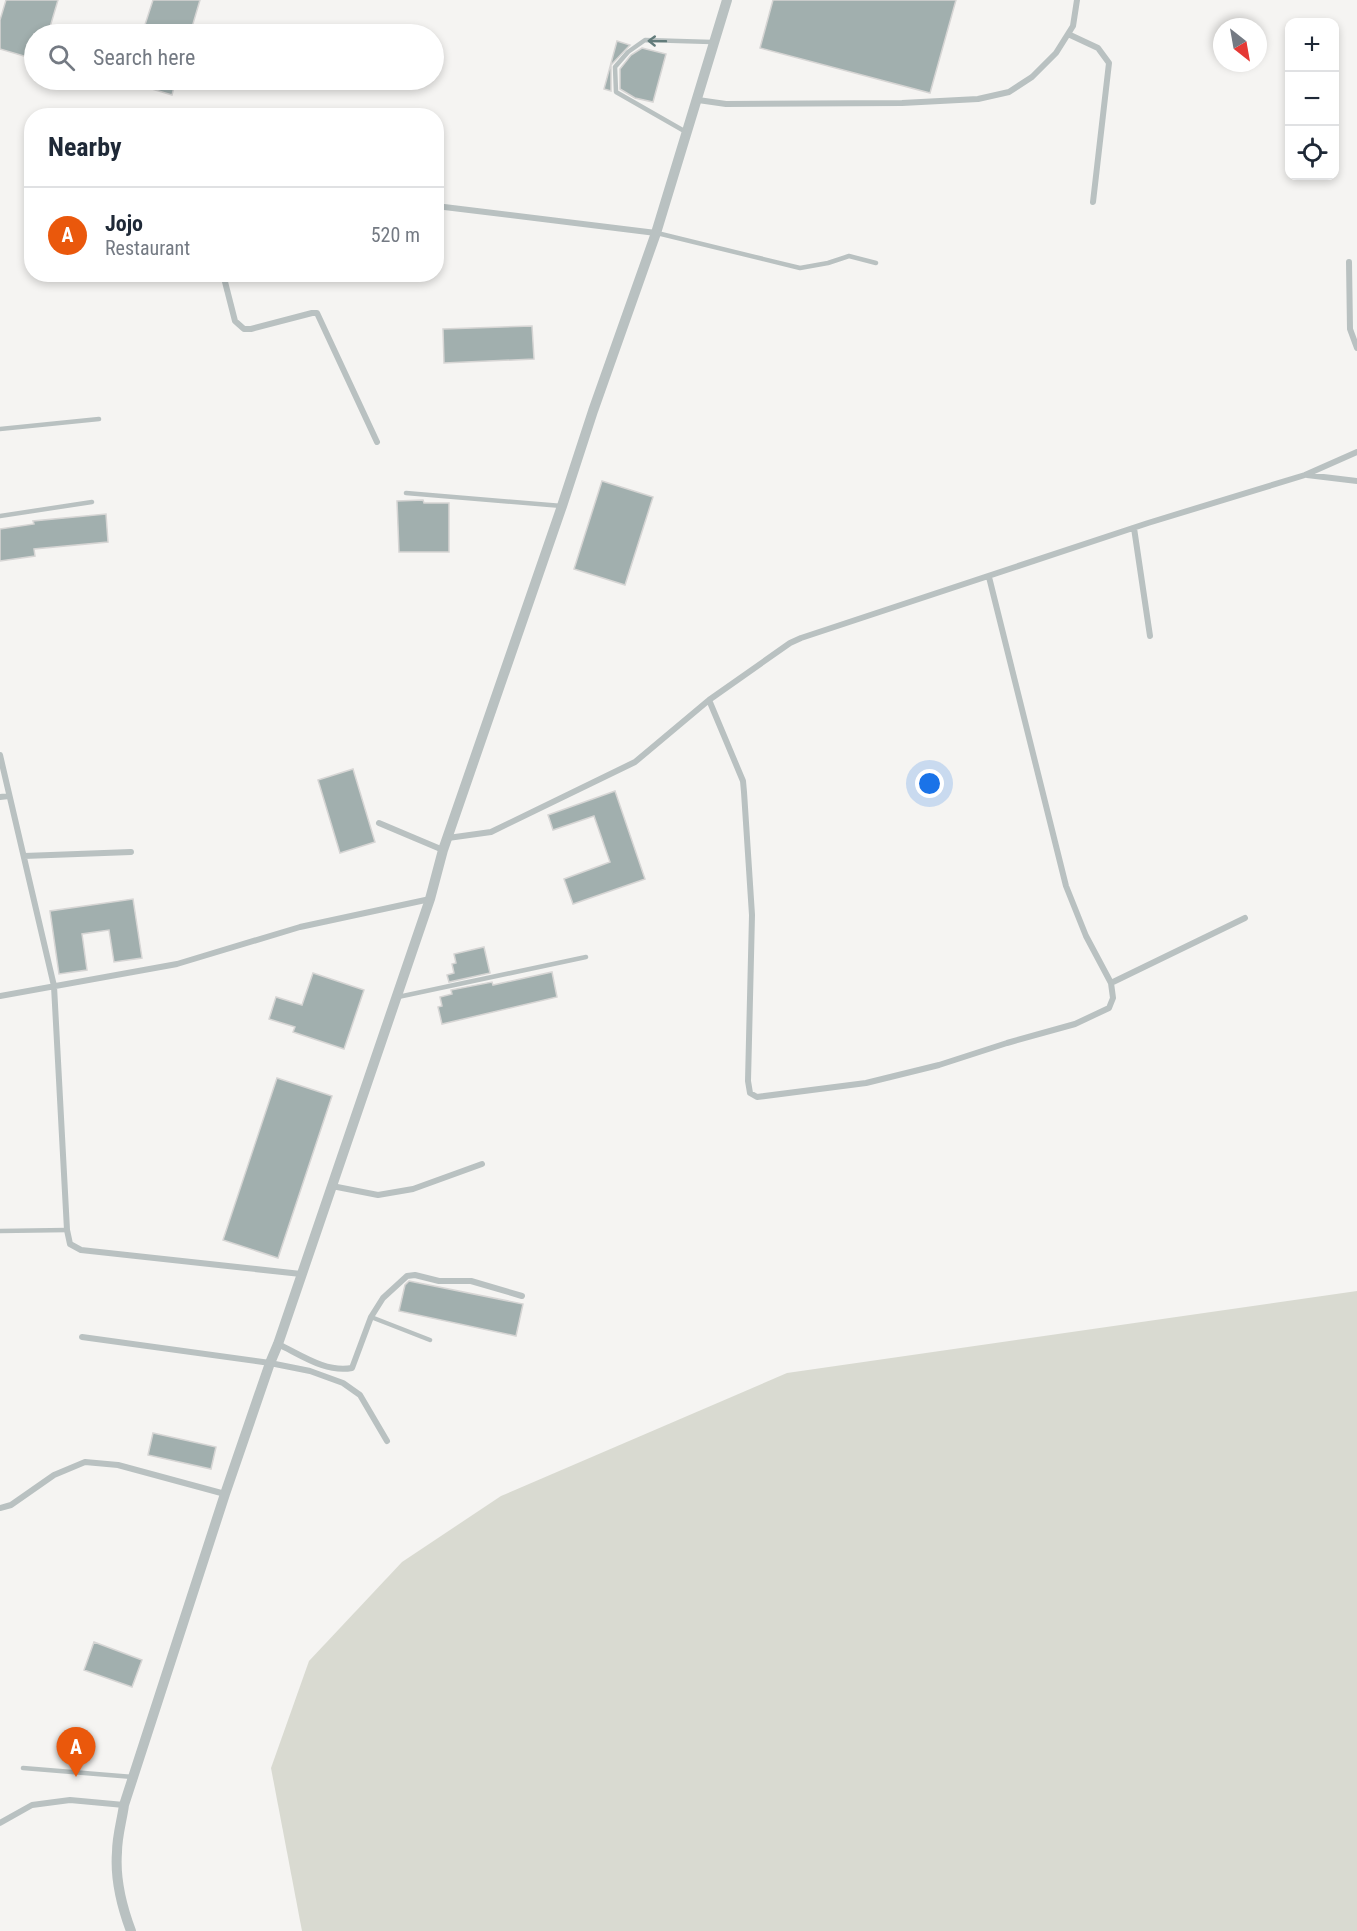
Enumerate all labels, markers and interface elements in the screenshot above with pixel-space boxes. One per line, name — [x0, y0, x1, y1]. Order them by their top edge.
north arrow — [1213, 18, 1267, 72]
map controls — [1285, 18, 1339, 180]
button: + — [1285, 18, 1339, 72]
search box — [24, 24, 444, 90]
one-way arrow — [647, 35, 667, 46]
icon: search — [45, 41, 78, 74]
text: Search here — [93, 45, 195, 70]
button: − — [1285, 72, 1339, 126]
button: locate — [1285, 126, 1339, 180]
text: Nearby — [48, 132, 122, 162]
text: Jojo — [105, 211, 143, 236]
text: A — [62, 223, 73, 247]
text: 520 m — [371, 223, 420, 247]
text: Restaurant — [105, 236, 190, 260]
your location — [915, 769, 944, 798]
pin: A — [56, 1728, 96, 1777]

